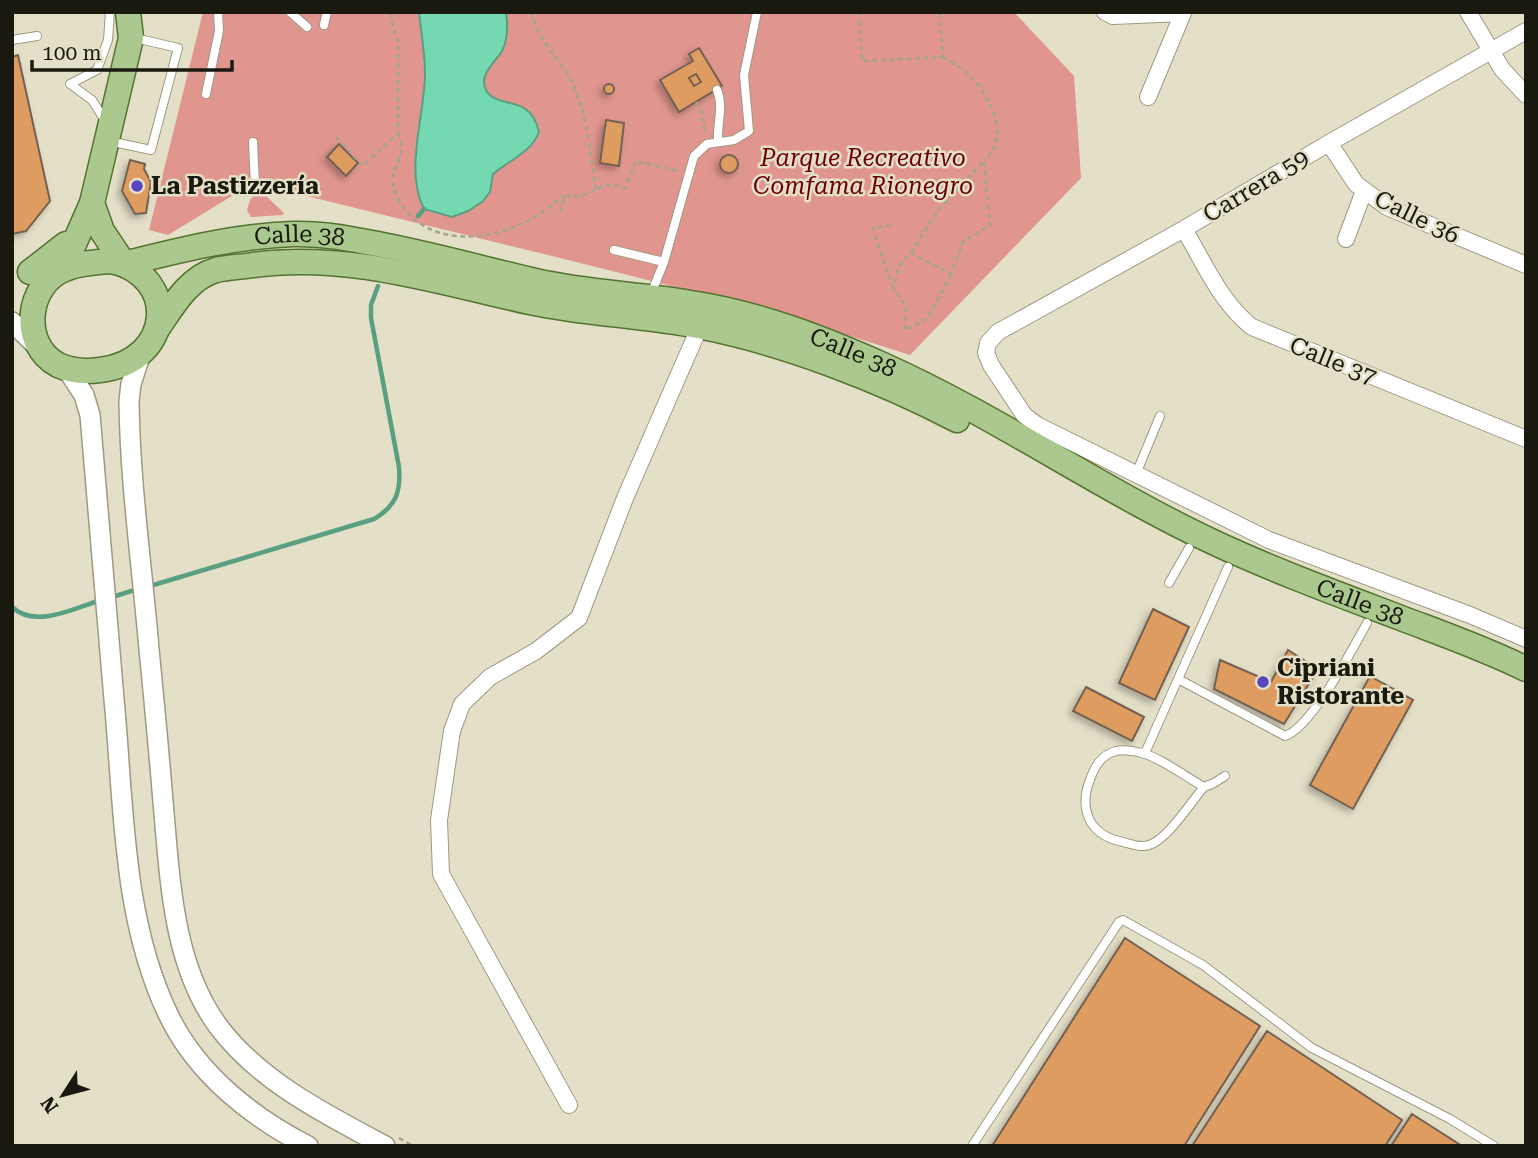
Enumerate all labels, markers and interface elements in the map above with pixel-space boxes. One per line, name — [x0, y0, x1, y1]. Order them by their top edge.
scale bar — [32, 28, 231, 72]
text: 100 m — [42, 41, 102, 65]
street label: Carrera 59 — [1198, 143, 1314, 229]
park label: Parque Recreativo Comfama Rionegro — [753, 144, 973, 200]
place label: La Pastizzería — [151, 172, 319, 200]
marker: La Pastizzería — [129, 178, 145, 194]
street label: Calle 36 — [1370, 184, 1464, 250]
street label: Calle 38 — [253, 220, 347, 252]
street label: Calle 38 — [806, 322, 901, 383]
street label: Calle 37 — [1285, 331, 1381, 391]
street label: Calle 38 — [1312, 573, 1408, 632]
place label: Cipriani Ristorante — [1277, 654, 1404, 710]
marker: Cipriani Ristorante — [1255, 674, 1271, 690]
north arrow — [28, 1060, 98, 1130]
text: N — [36, 1092, 63, 1117]

